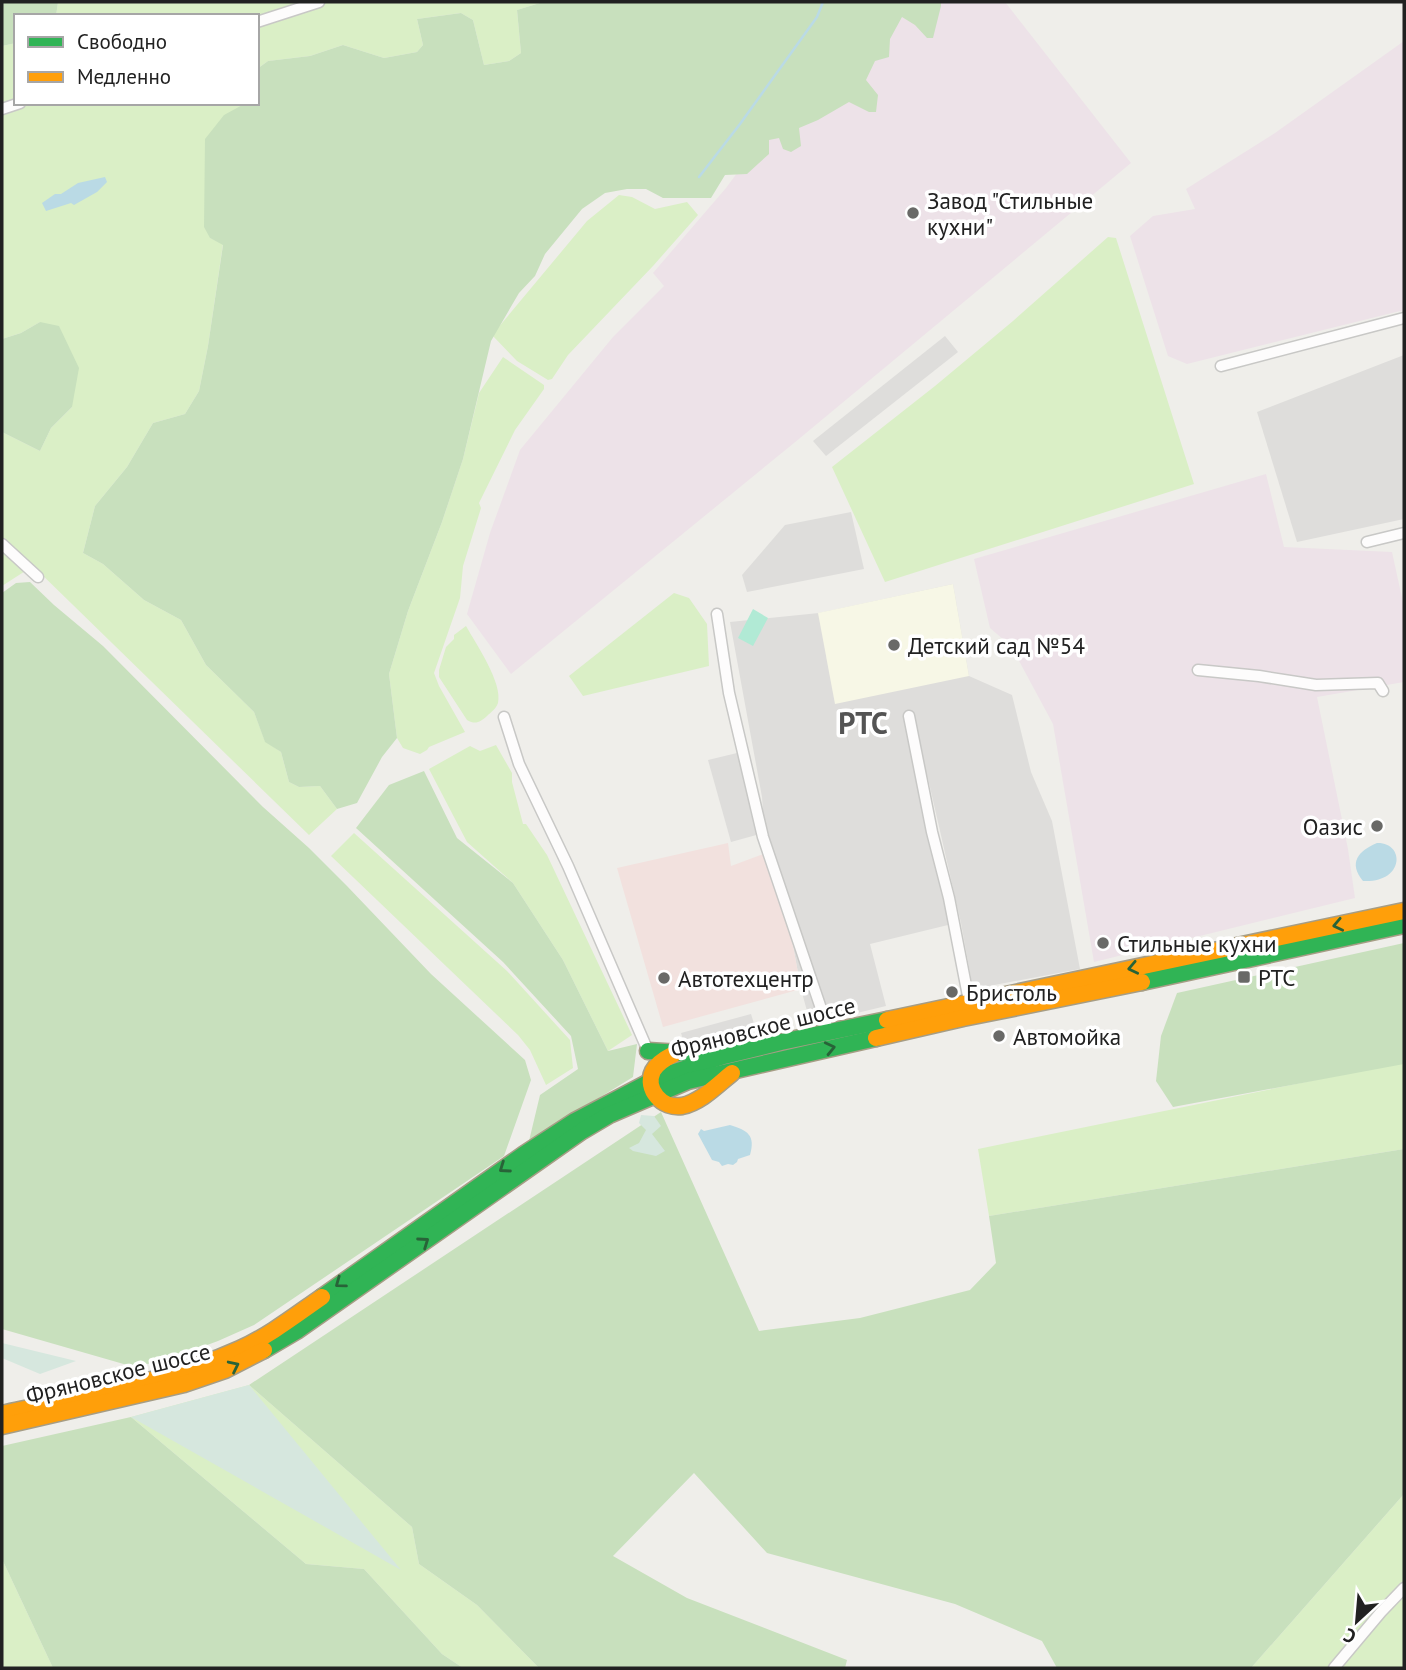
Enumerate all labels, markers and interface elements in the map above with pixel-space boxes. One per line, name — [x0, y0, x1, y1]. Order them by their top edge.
legend — [14, 14, 259, 105]
text: Свободно — [77, 28, 167, 55]
text: Медленно — [77, 63, 171, 90]
place label: Завод "Стильные кухни" — [927, 186, 1093, 241]
marker: Завод "Стильные кухни" — [905, 205, 921, 221]
place label: Детский сад №54 — [908, 631, 1085, 660]
marker: Детский сад №54 — [886, 637, 902, 653]
district label: РТС — [838, 703, 888, 742]
place label: Оазис — [1303, 812, 1363, 841]
marker: Оазис — [1369, 818, 1385, 834]
one-way arrow — [1332, 917, 1344, 932]
place label: Стильные кухни — [1117, 929, 1276, 958]
marker: Стильные кухни — [1095, 935, 1111, 951]
one-way arrow — [1127, 960, 1139, 975]
place label: РТС — [1258, 963, 1295, 992]
place label: Автотехцентр — [678, 964, 814, 993]
marker: РТС — [1236, 969, 1252, 985]
marker: Автотехцентр — [656, 970, 672, 986]
place label: Бристоль — [966, 978, 1057, 1007]
marker: Бристоль — [944, 984, 960, 1000]
street label: Фряновское шоссе — [668, 990, 858, 1064]
place label: Автомойка — [1013, 1022, 1121, 1051]
marker: Автомойка — [991, 1028, 1007, 1044]
one-way arrow — [824, 1041, 836, 1056]
one-way arrow — [499, 1160, 512, 1172]
one-way arrow — [416, 1238, 429, 1250]
one-way arrow — [335, 1275, 348, 1288]
street label: Фряновское шоссе — [23, 1336, 213, 1410]
one-way arrow — [227, 1360, 239, 1374]
north arrow — [1322, 1586, 1392, 1656]
text: С — [1339, 1623, 1360, 1649]

